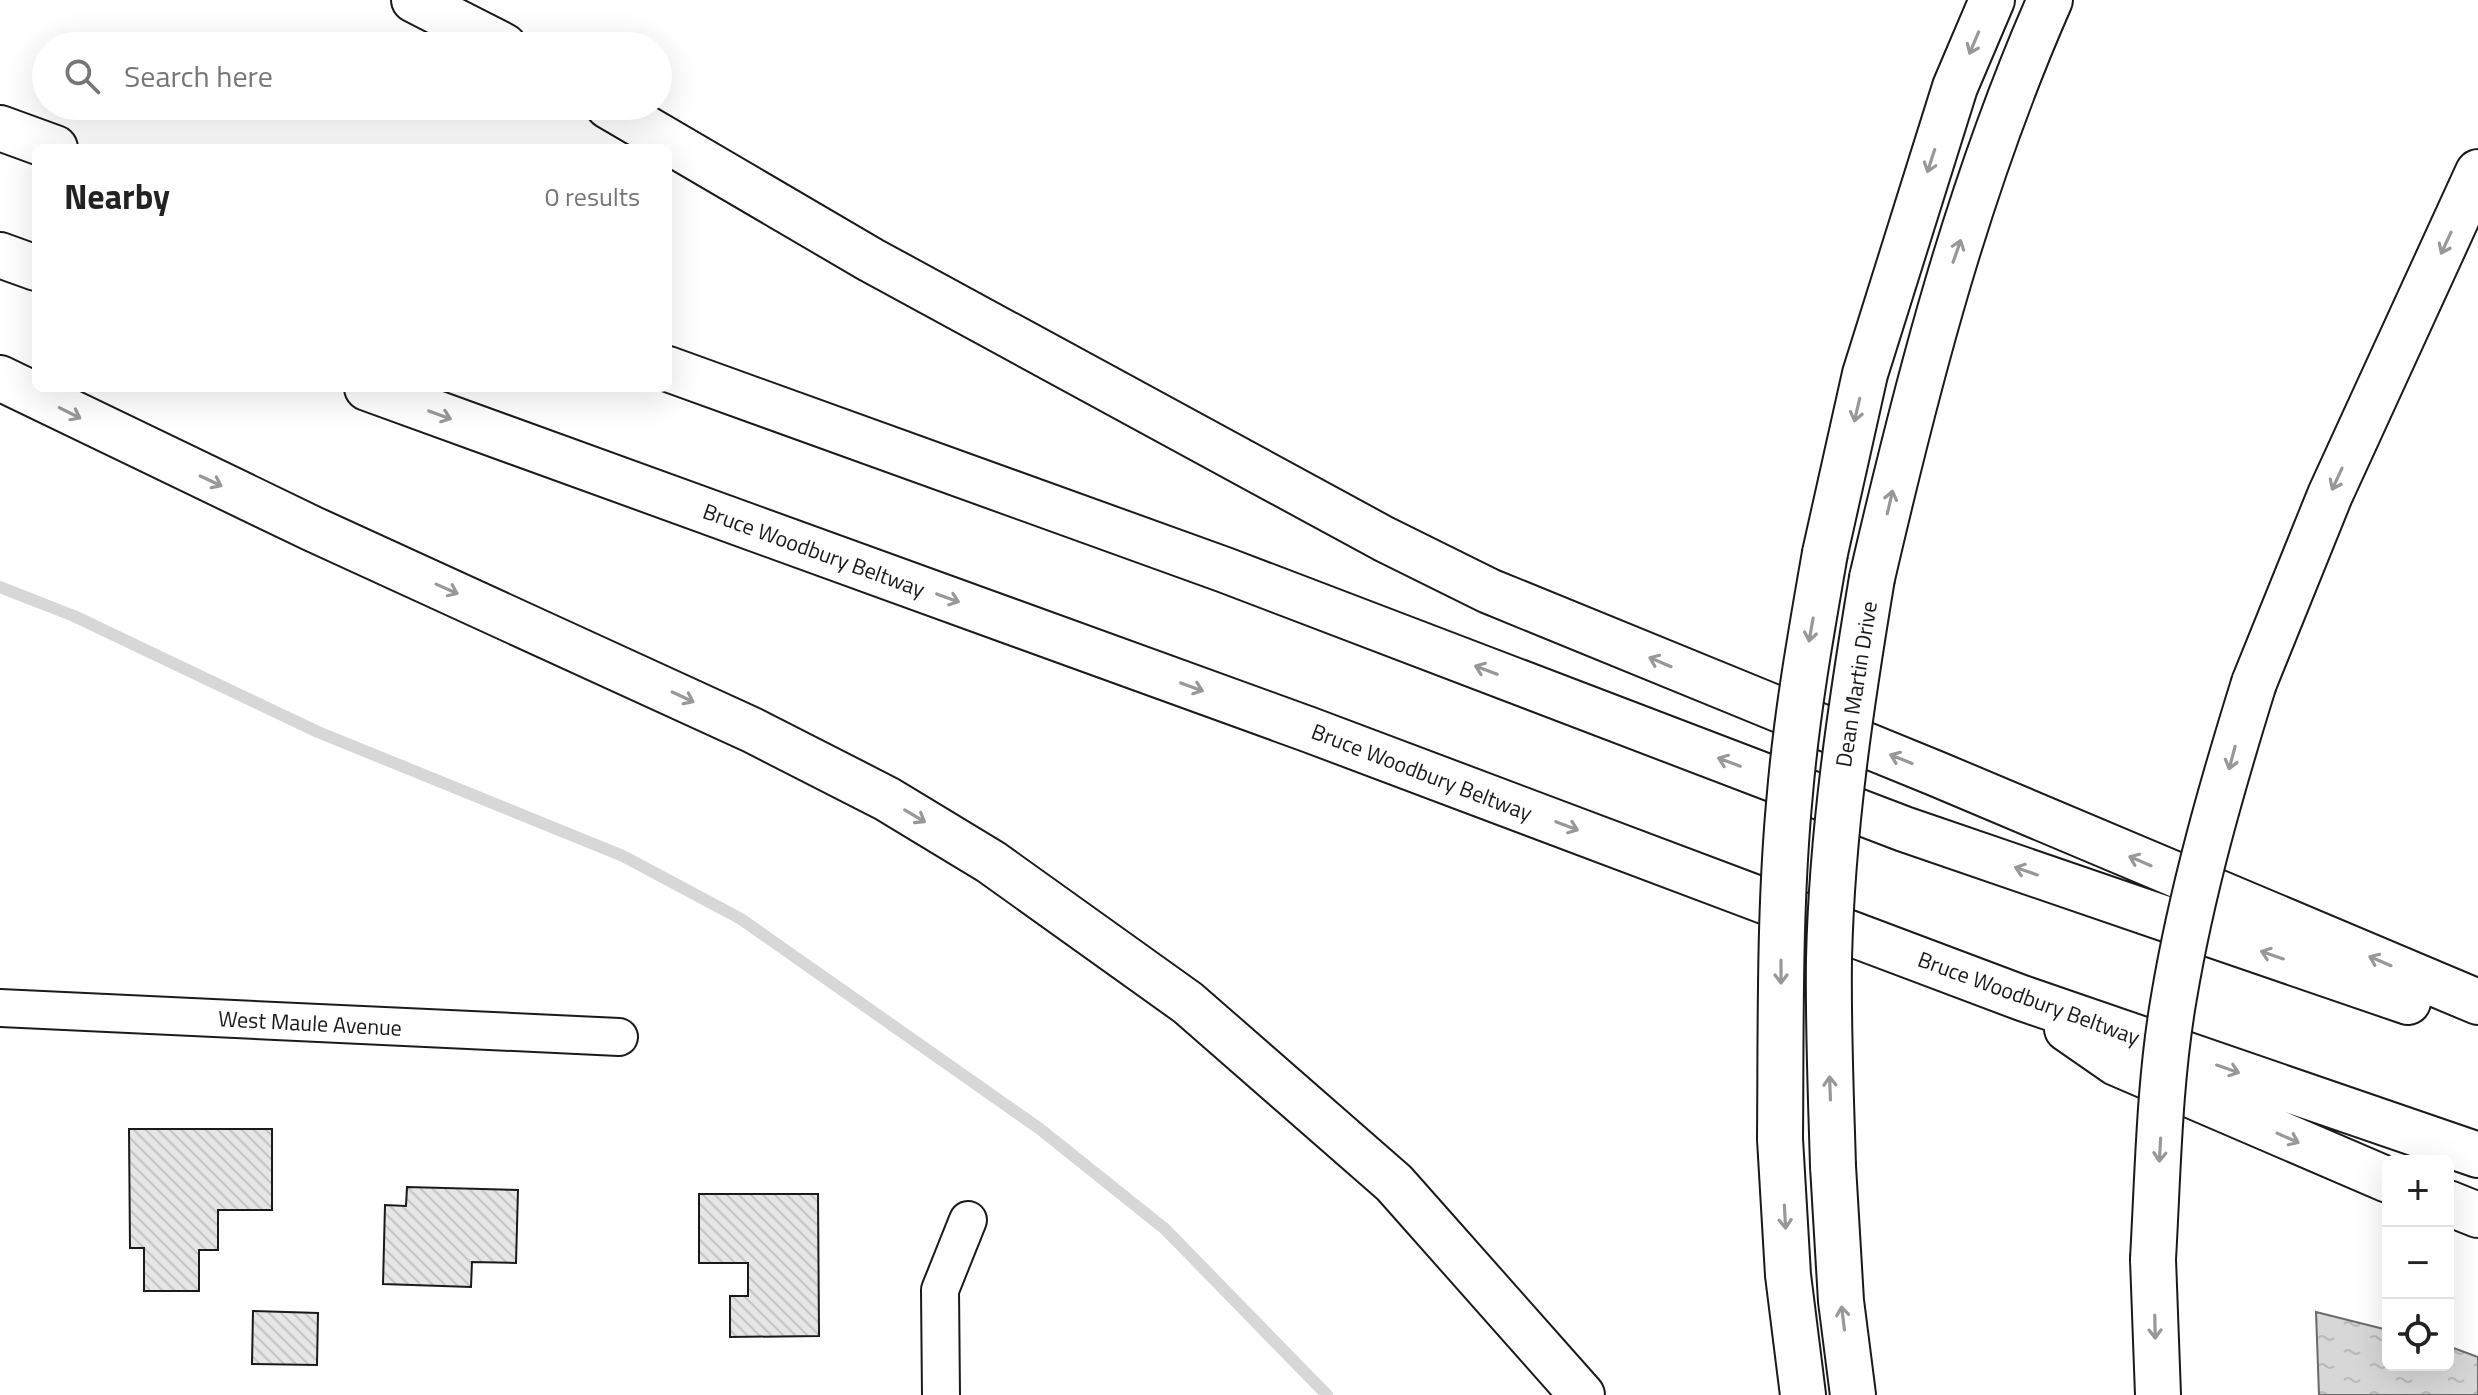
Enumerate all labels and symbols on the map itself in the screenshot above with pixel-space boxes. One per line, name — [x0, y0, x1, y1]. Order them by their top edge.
one-way arrow — [1965, 31, 1980, 55]
one-way arrow — [1923, 148, 1937, 173]
one-way arrow — [2437, 230, 2452, 255]
one-way arrow — [1950, 238, 1965, 263]
one-way arrow — [1849, 397, 1864, 422]
one-way arrow — [57, 406, 81, 421]
one-way arrow — [427, 408, 452, 423]
one-way arrow — [2329, 467, 2344, 491]
one-way arrow — [198, 474, 222, 489]
one-way arrow — [1883, 489, 1898, 515]
street label: Bruce Woodbury Beltway — [698, 494, 930, 606]
one-way arrow — [435, 582, 459, 597]
one-way arrow — [935, 592, 960, 607]
street label: Dean Martin Drive — [1826, 599, 1886, 769]
one-way arrow — [1803, 616, 1818, 642]
one-way arrow — [1648, 654, 1673, 668]
one-way arrow — [1474, 662, 1499, 676]
one-way arrow — [1179, 681, 1204, 695]
one-way arrow — [671, 691, 695, 706]
street label: Bruce Woodbury Beltway — [1307, 714, 1538, 830]
one-way arrow — [2223, 744, 2238, 770]
one-way arrow — [1889, 751, 1914, 765]
one-way arrow — [1717, 754, 1742, 769]
one-way arrow — [903, 808, 926, 824]
one-way arrow — [1554, 820, 1579, 834]
one-way arrow — [2128, 853, 2153, 867]
one-way arrow — [2014, 863, 2039, 877]
street label: Bruce Woodbury Beltway — [1913, 942, 2145, 1054]
one-way arrow — [2259, 947, 2284, 962]
one-way arrow — [2368, 953, 2393, 968]
one-way arrow — [1773, 958, 1789, 985]
street label: West Maule Avenue — [217, 1001, 403, 1045]
one-way arrow — [2215, 1063, 2240, 1077]
one-way arrow — [1823, 1075, 1838, 1102]
one-way arrow — [2275, 1132, 2300, 1147]
one-way arrow — [2152, 1136, 2167, 1163]
one-way arrow — [1778, 1203, 1793, 1230]
one-way arrow — [1835, 1305, 1850, 1331]
one-way arrow — [2147, 1313, 2163, 1340]

